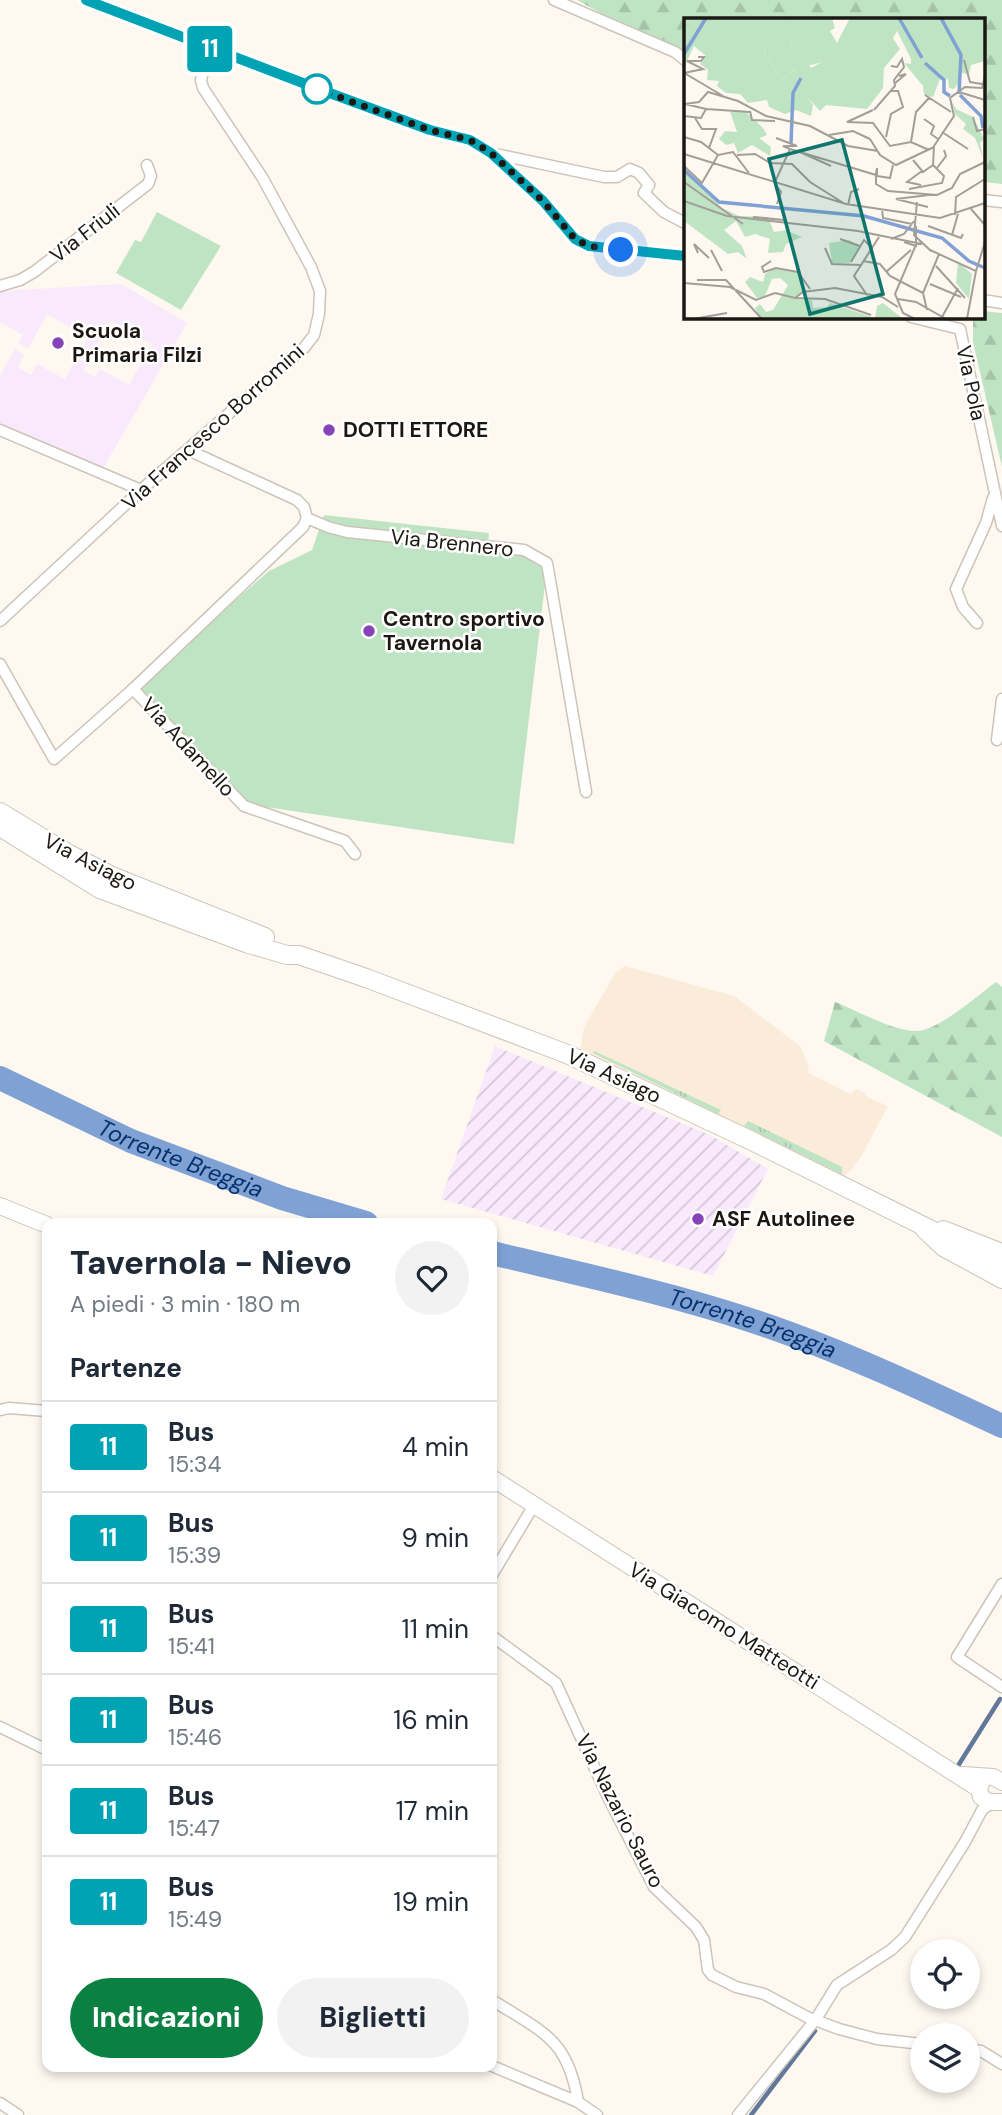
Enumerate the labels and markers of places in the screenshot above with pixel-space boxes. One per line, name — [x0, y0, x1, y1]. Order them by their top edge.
unlabelled marker — [302, 74, 332, 104]
place label: Scuola Primaria Filzi — [72, 317, 202, 369]
marker: Scuola Primaria Filzi — [50, 335, 66, 351]
place label: DOTTI ETTORE — [343, 416, 488, 444]
marker: DOTTI ETTORE — [321, 422, 337, 438]
place label: Centro sportivo Tavernola — [383, 605, 545, 657]
marker: Centro sportivo Tavernola — [361, 623, 377, 639]
place label: ASF Autolinee — [712, 1205, 855, 1233]
marker: ASF Autolinee — [690, 1211, 706, 1227]

